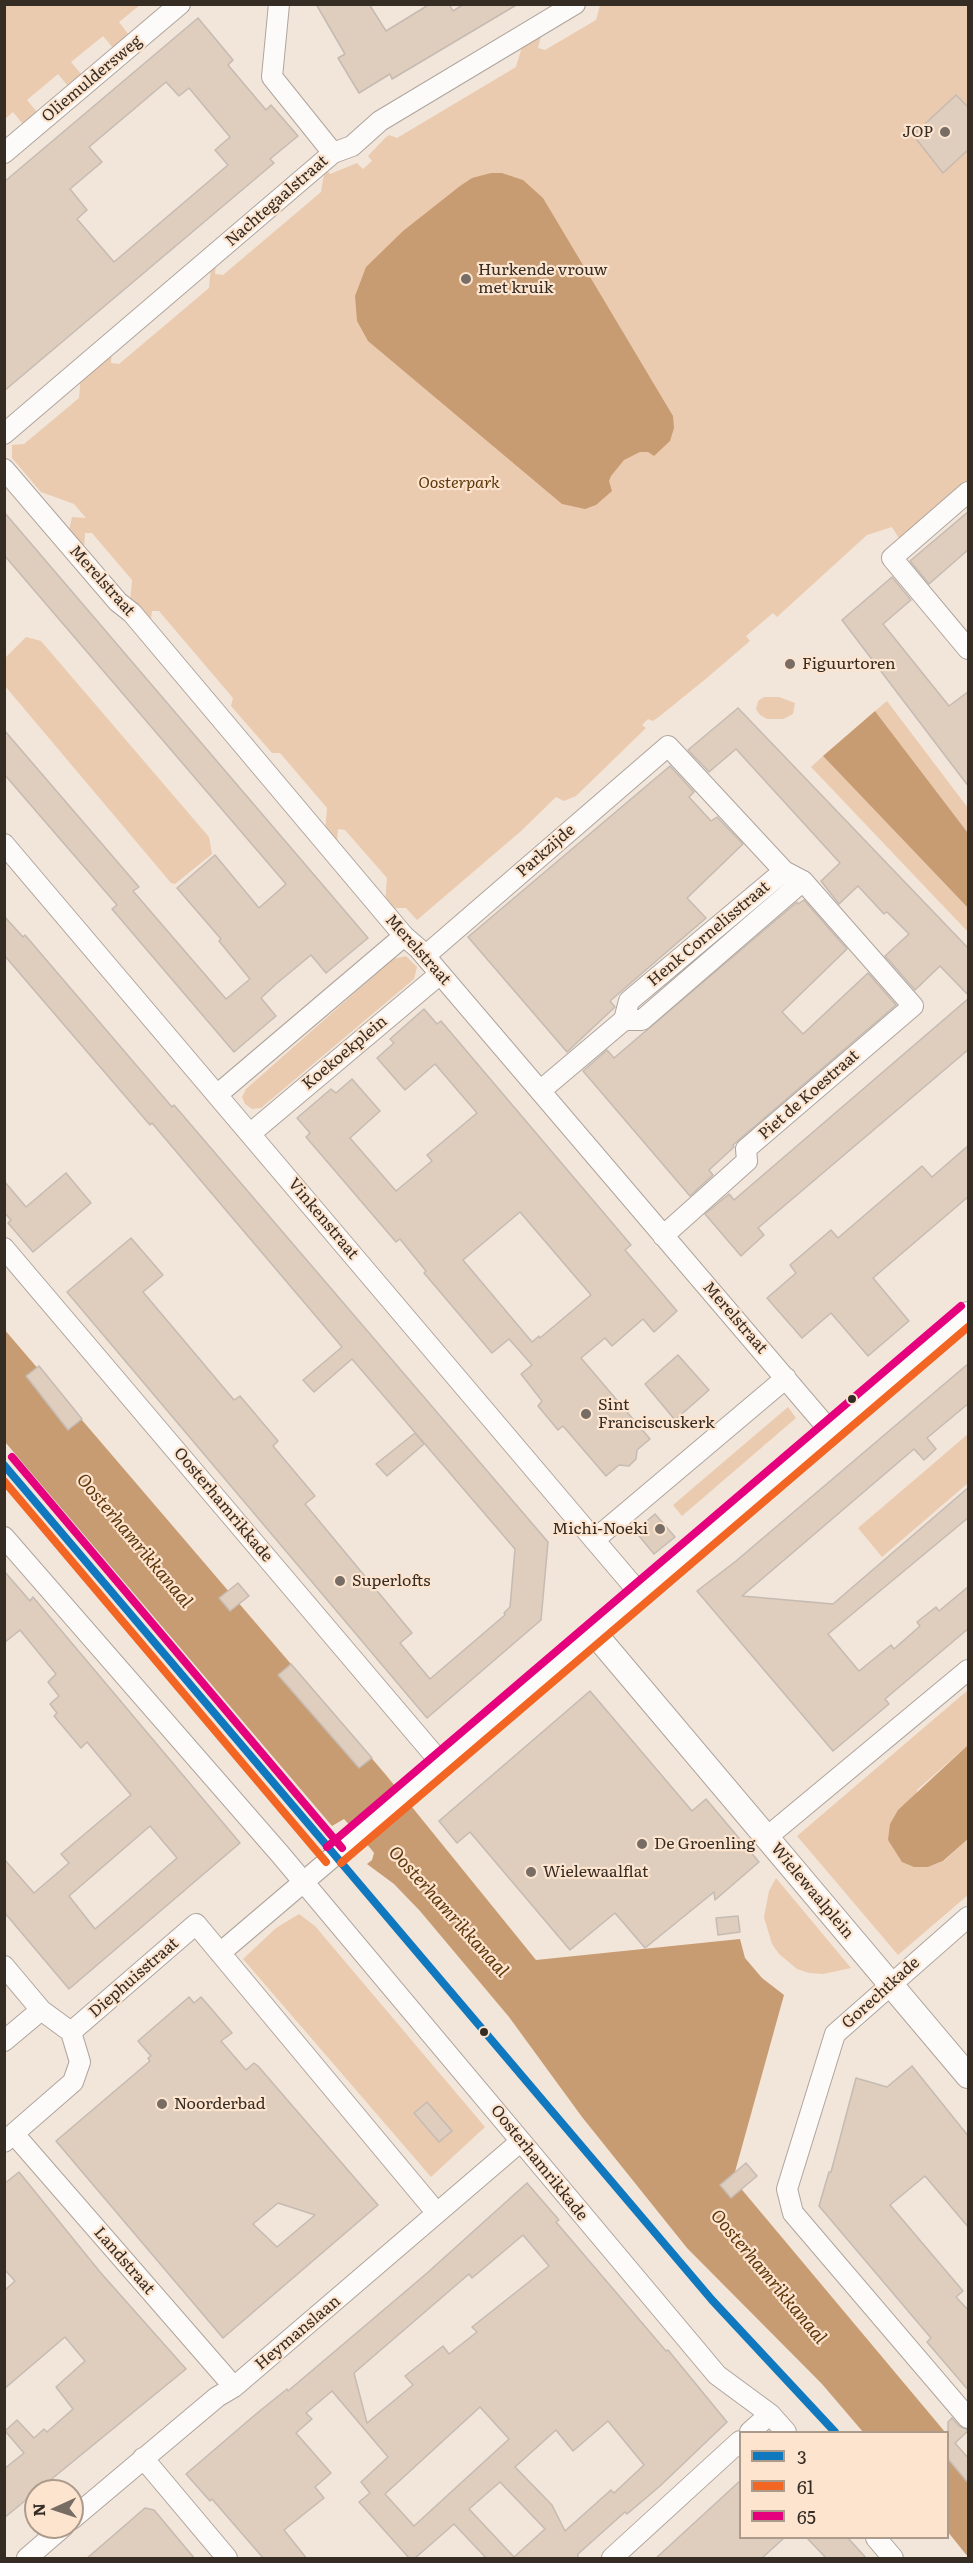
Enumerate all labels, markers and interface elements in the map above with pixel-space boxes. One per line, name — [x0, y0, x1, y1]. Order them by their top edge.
street label: Oliemuldersweg — [38, 32, 146, 126]
place label: JOP — [902, 122, 933, 142]
marker: JOP — [938, 125, 952, 139]
street label: Nachtegaalstraat — [222, 151, 332, 251]
place label: Hurkende vrouw met kruik — [478, 260, 608, 298]
marker: Hurkende vrouw met kruik — [459, 272, 473, 286]
park label: Oosterpark — [418, 473, 500, 493]
street label: Merelstraat — [65, 542, 139, 620]
place label: Figuurtoren — [802, 654, 896, 674]
marker: Figuurtoren — [783, 657, 797, 671]
street label: Parkzijde — [513, 820, 579, 882]
street label: Henk Cornelisstraat — [644, 877, 774, 991]
street label: Merelstraat — [381, 911, 455, 989]
street label: Koekoekplein — [299, 1012, 391, 1094]
street label: Piet de Koestraat — [755, 1046, 863, 1144]
street label: Vinkenstraat — [284, 1175, 362, 1263]
street label: Merelstraat — [699, 1278, 771, 1358]
unlabelled marker — [846, 1393, 858, 1405]
place label: Sint Franciscuskerk — [598, 1395, 715, 1433]
marker: Sint Franciscuskerk — [579, 1407, 593, 1421]
street label: Oosterhamrikkade — [170, 1444, 276, 1566]
water label: Oosterhamrikkanaal — [71, 1469, 197, 1613]
place label: Michi-Noeki — [552, 1519, 648, 1539]
marker: Michi-Noeki — [653, 1522, 667, 1536]
place label: Superlofts — [352, 1571, 430, 1591]
marker: Superlofts — [333, 1574, 347, 1588]
place label: De Groenling — [654, 1834, 755, 1854]
marker: De Groenling — [635, 1837, 649, 1851]
street label: Wielewaalplein — [766, 1839, 858, 1943]
water label: Oosterhamrikkanaal — [383, 1842, 513, 1982]
place label: Wielewaalflat — [543, 1862, 648, 1882]
marker: Wielewaalflat — [524, 1865, 538, 1879]
street label: Diephuisstraat — [85, 1934, 183, 2022]
street label: Gorechtkade — [838, 1953, 924, 2033]
unlabelled marker — [478, 2026, 490, 2038]
place label: Noorderbad — [174, 2094, 266, 2114]
marker: Noorderbad — [155, 2097, 169, 2111]
street label: Oosterhamrikkade — [486, 2101, 592, 2225]
water label: Oosterhamrikkanaal — [705, 2205, 831, 2349]
street label: Landstraat — [90, 2223, 158, 2299]
street label: Heymanslaan — [252, 2292, 344, 2374]
legend — [739, 2431, 949, 2539]
text: 3 — [797, 2443, 807, 2470]
text: 61 — [797, 2473, 814, 2500]
north arrow — [24, 2479, 84, 2539]
text: N — [26, 2502, 50, 2517]
text: 65 — [797, 2503, 816, 2530]

